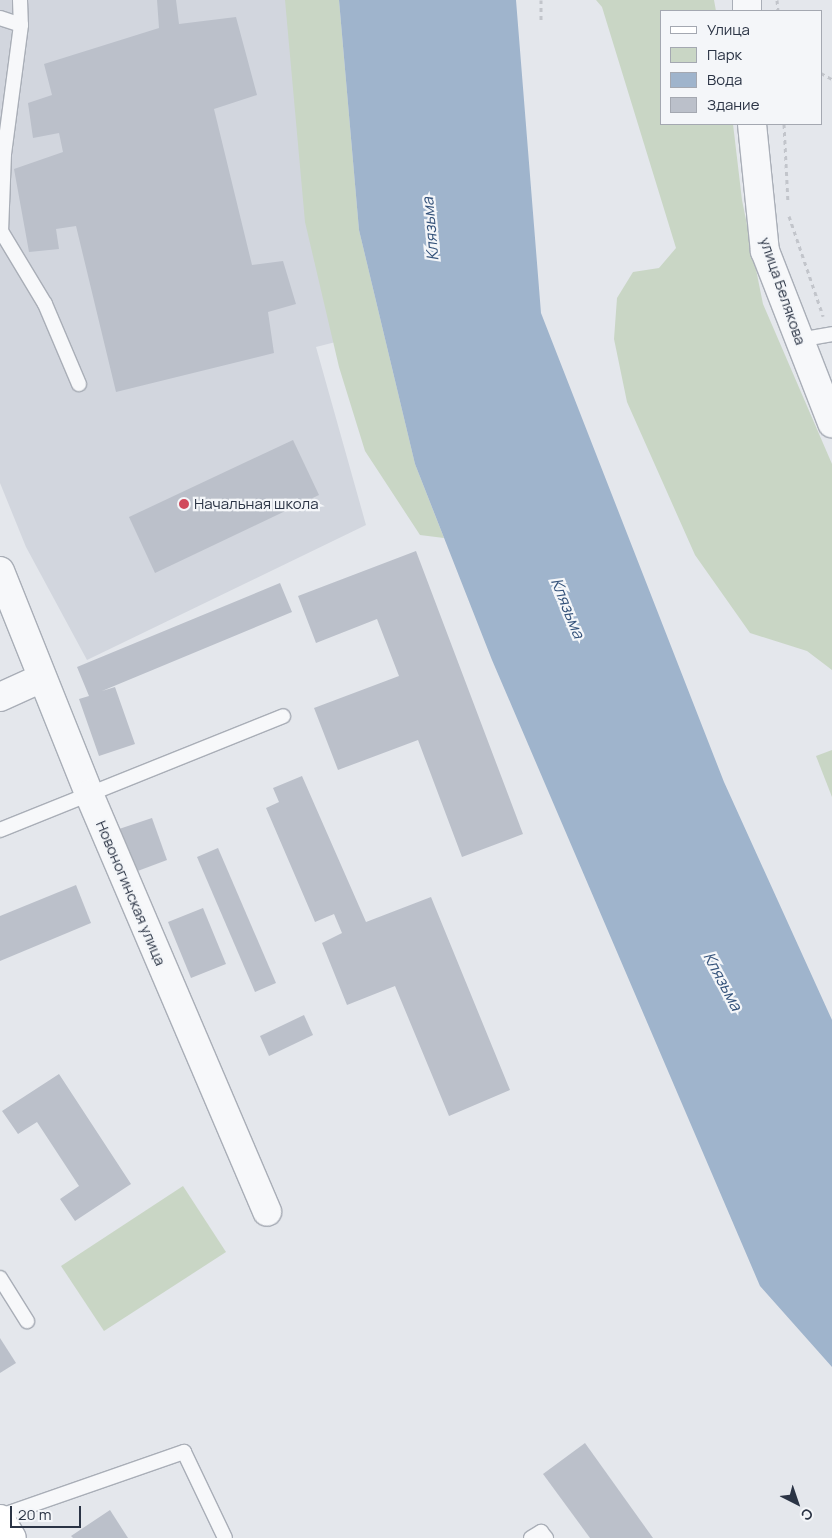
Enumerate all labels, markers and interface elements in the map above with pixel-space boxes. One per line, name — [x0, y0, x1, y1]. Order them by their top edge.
legend — [660, 10, 822, 125]
text: Улица — [707, 19, 750, 40]
text: Парк — [707, 44, 742, 65]
text: Вода — [707, 69, 742, 90]
text: Здание — [707, 94, 759, 115]
water label: Клязьма — [418, 197, 442, 261]
street label: улица Белякова — [756, 235, 810, 347]
place label: Начальная школа — [194, 495, 319, 513]
marker: Начальная школа — [178, 498, 190, 510]
water label: Клязьма — [547, 575, 589, 641]
street label: Новоногинская улица — [92, 818, 170, 968]
water label: Клязьма — [700, 948, 746, 1014]
north arrow — [772, 1478, 822, 1528]
scale bar — [12, 1496, 84, 1528]
text: 20 m — [18, 1504, 51, 1525]
text: С — [797, 1504, 817, 1525]

